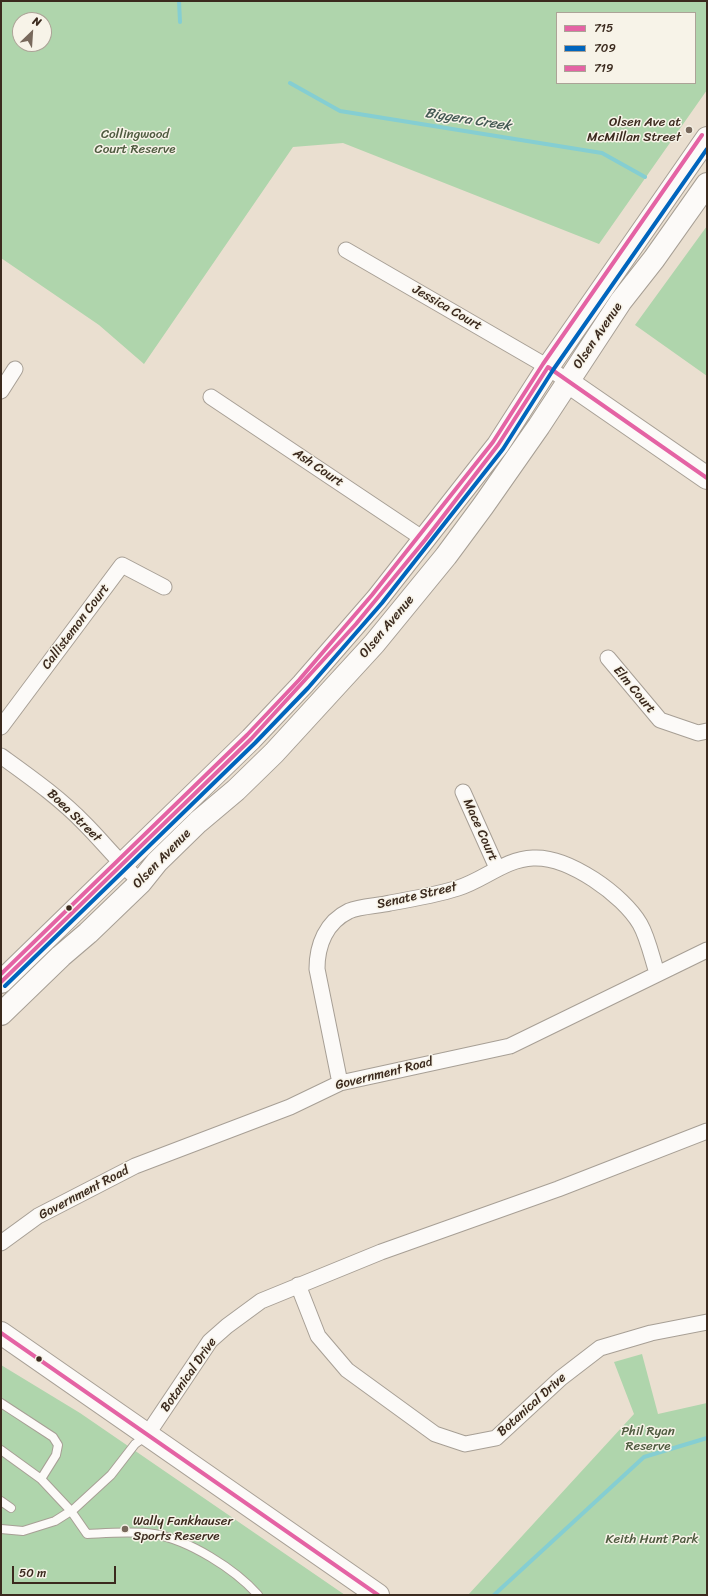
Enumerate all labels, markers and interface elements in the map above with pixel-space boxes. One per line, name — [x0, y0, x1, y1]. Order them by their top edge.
text: N — [29, 11, 44, 32]
north arrow — [12, 12, 52, 52]
legend — [556, 12, 696, 84]
text: 715 — [594, 17, 613, 39]
text: 709 — [594, 37, 616, 59]
text: 719 — [594, 57, 613, 79]
water label: Biggera Creek — [424, 105, 512, 135]
place label: Olsen Ave at McMillan Street — [587, 115, 681, 146]
marker: Olsen Ave at McMillan Street — [684, 125, 694, 135]
park label: Collingwood Court Reserve — [95, 127, 175, 158]
street label: Jessica Court — [410, 282, 484, 334]
street label: Olsen Avenue — [570, 300, 626, 372]
street label: Ash Court — [290, 445, 346, 491]
street label: Callistemon Court — [39, 581, 113, 673]
street label: Olsen Avenue — [356, 593, 418, 661]
street label: Elm Court — [610, 663, 658, 717]
street label: Boea Street — [44, 786, 104, 846]
street label: Mace Court — [459, 797, 501, 863]
street label: Olsen Avenue — [130, 826, 194, 892]
street label: Senate Street — [376, 879, 458, 913]
unlabelled marker — [64, 903, 74, 913]
street label: Government Road — [334, 1054, 434, 1094]
street label: Government Road — [36, 1163, 132, 1223]
street label: Botanical Drive — [158, 1335, 220, 1415]
unlabelled marker — [34, 1354, 44, 1364]
street label: Botanical Drive — [494, 1370, 570, 1440]
park label: Phil Ryan Reserve — [621, 1424, 675, 1455]
place label: Wally Fankhauser Sports Reserve — [133, 1514, 233, 1545]
marker: Wally Fankhauser Sports Reserve — [120, 1524, 130, 1534]
park label: Keith Hunt Park — [606, 1532, 698, 1548]
scale bar — [14, 1558, 118, 1584]
text: 50 m — [19, 1562, 46, 1584]

